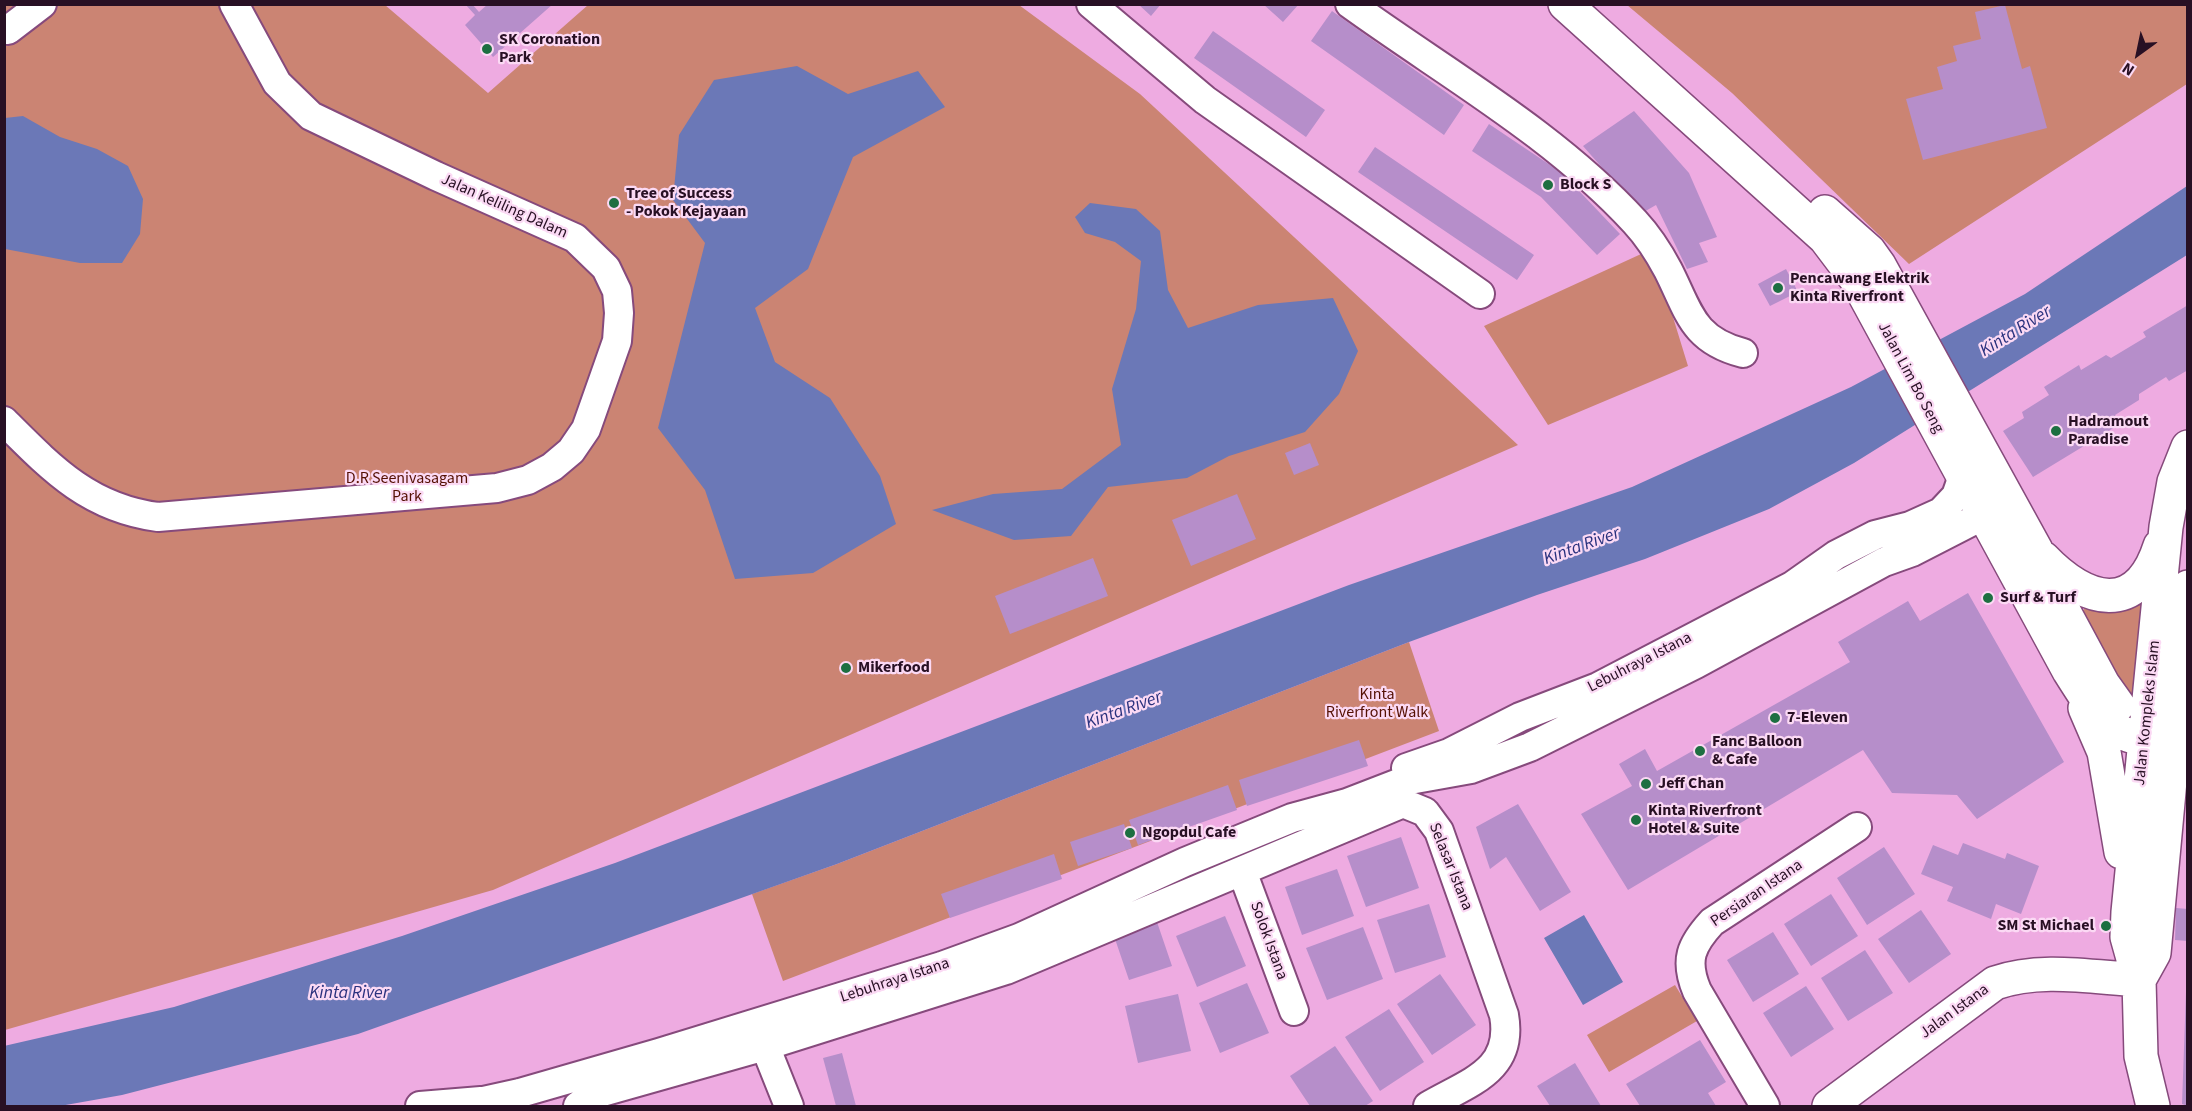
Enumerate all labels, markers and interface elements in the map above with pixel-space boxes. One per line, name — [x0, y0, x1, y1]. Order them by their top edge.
north arrow — [2108, 24, 2168, 84]
place label: SK Coronation Park — [499, 30, 600, 68]
marker: SK Coronation Park — [480, 42, 494, 56]
text: N — [2118, 57, 2139, 81]
street label: Jalan Keliling Dalam — [438, 171, 570, 243]
place label: Block S — [1560, 175, 1611, 195]
marker: Block S — [1541, 178, 1555, 192]
place label: Tree of Success - Pokok Kejayaan — [626, 184, 747, 222]
marker: Tree of Success - Pokok Kejayaan — [607, 196, 621, 210]
place label: Pencawang Elektrik Kinta Riverfront — [1790, 269, 1930, 307]
marker: Pencawang Elektrik Kinta Riverfront — [1771, 281, 1785, 295]
water label: Kinta River — [1977, 302, 2055, 362]
street label: Jalan Lim Bo Seng — [1873, 319, 1947, 437]
place label: Hadramout Paradise — [2068, 412, 2149, 450]
marker: Hadramout Paradise — [2049, 424, 2063, 438]
park label: D.R Seenivasagam Park — [346, 469, 468, 507]
water label: Kinta River — [1541, 523, 1623, 571]
place label: Surf & Turf — [2000, 588, 2076, 608]
marker: Surf & Turf — [1981, 591, 1995, 605]
street label: Lebuhraya Istana — [1585, 629, 1695, 697]
street label: Jalan Kompleks Islam — [2131, 639, 2165, 787]
place label: Mikerfood — [858, 658, 930, 678]
marker: Mikerfood — [839, 661, 853, 675]
park label: Kinta Riverfront Walk — [1326, 685, 1428, 723]
water label: Kinta River — [1083, 687, 1165, 735]
place label: 7-Eleven — [1787, 708, 1848, 728]
marker: 7-Eleven — [1768, 711, 1782, 725]
place label: Fanc Balloon & Cafe — [1712, 732, 1802, 770]
marker: Fanc Balloon & Cafe — [1693, 744, 1707, 758]
place label: Jeff Chan — [1658, 774, 1724, 794]
marker: Jeff Chan — [1639, 777, 1653, 791]
place label: Kinta Riverfront Hotel & Suite — [1648, 801, 1762, 839]
marker: Kinta Riverfront Hotel & Suite — [1629, 813, 1643, 827]
street label: Selasar Istana — [1424, 820, 1476, 914]
place label: Ngopdul Cafe — [1142, 823, 1236, 843]
marker: Ngopdul Cafe — [1123, 826, 1137, 840]
street label: Persiaran Istana — [1707, 856, 1807, 932]
street label: Solok Istana — [1245, 899, 1291, 983]
place label: SM St Michael — [1997, 916, 2094, 936]
marker: SM St Michael — [2099, 919, 2113, 933]
street label: Lebuhraya Istana — [838, 954, 952, 1008]
street label: Jalan Istana — [1917, 981, 1993, 1043]
water label: Kinta River — [309, 983, 389, 1005]

